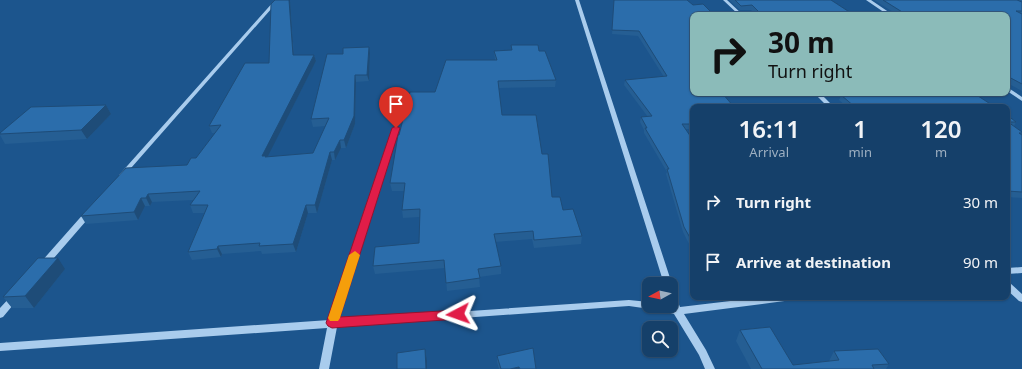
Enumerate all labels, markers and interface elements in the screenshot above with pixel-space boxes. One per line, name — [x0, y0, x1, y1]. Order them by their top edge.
text: 30 m — [768, 23, 835, 61]
icon: right — [702, 28, 754, 80]
text: Turn right — [768, 59, 852, 83]
pin — [379, 87, 413, 128]
icon: arrive — [385, 93, 407, 115]
text: 16:11 — [738, 112, 800, 145]
text: 1 — [853, 112, 867, 145]
text: 120 — [920, 112, 962, 145]
text: Arrival — [749, 143, 789, 161]
text: min — [848, 143, 872, 161]
text: m — [935, 143, 947, 161]
icon: right — [702, 191, 724, 213]
text: Turn right — [736, 192, 811, 212]
text: 30 m — [963, 192, 998, 212]
icon: arrive — [702, 251, 724, 273]
text: Arrive at destination — [736, 252, 891, 272]
text: 90 m — [963, 252, 998, 272]
north arrow — [642, 277, 678, 313]
map controls — [642, 277, 678, 357]
position arrow — [437, 293, 479, 335]
button: search — [642, 321, 678, 357]

